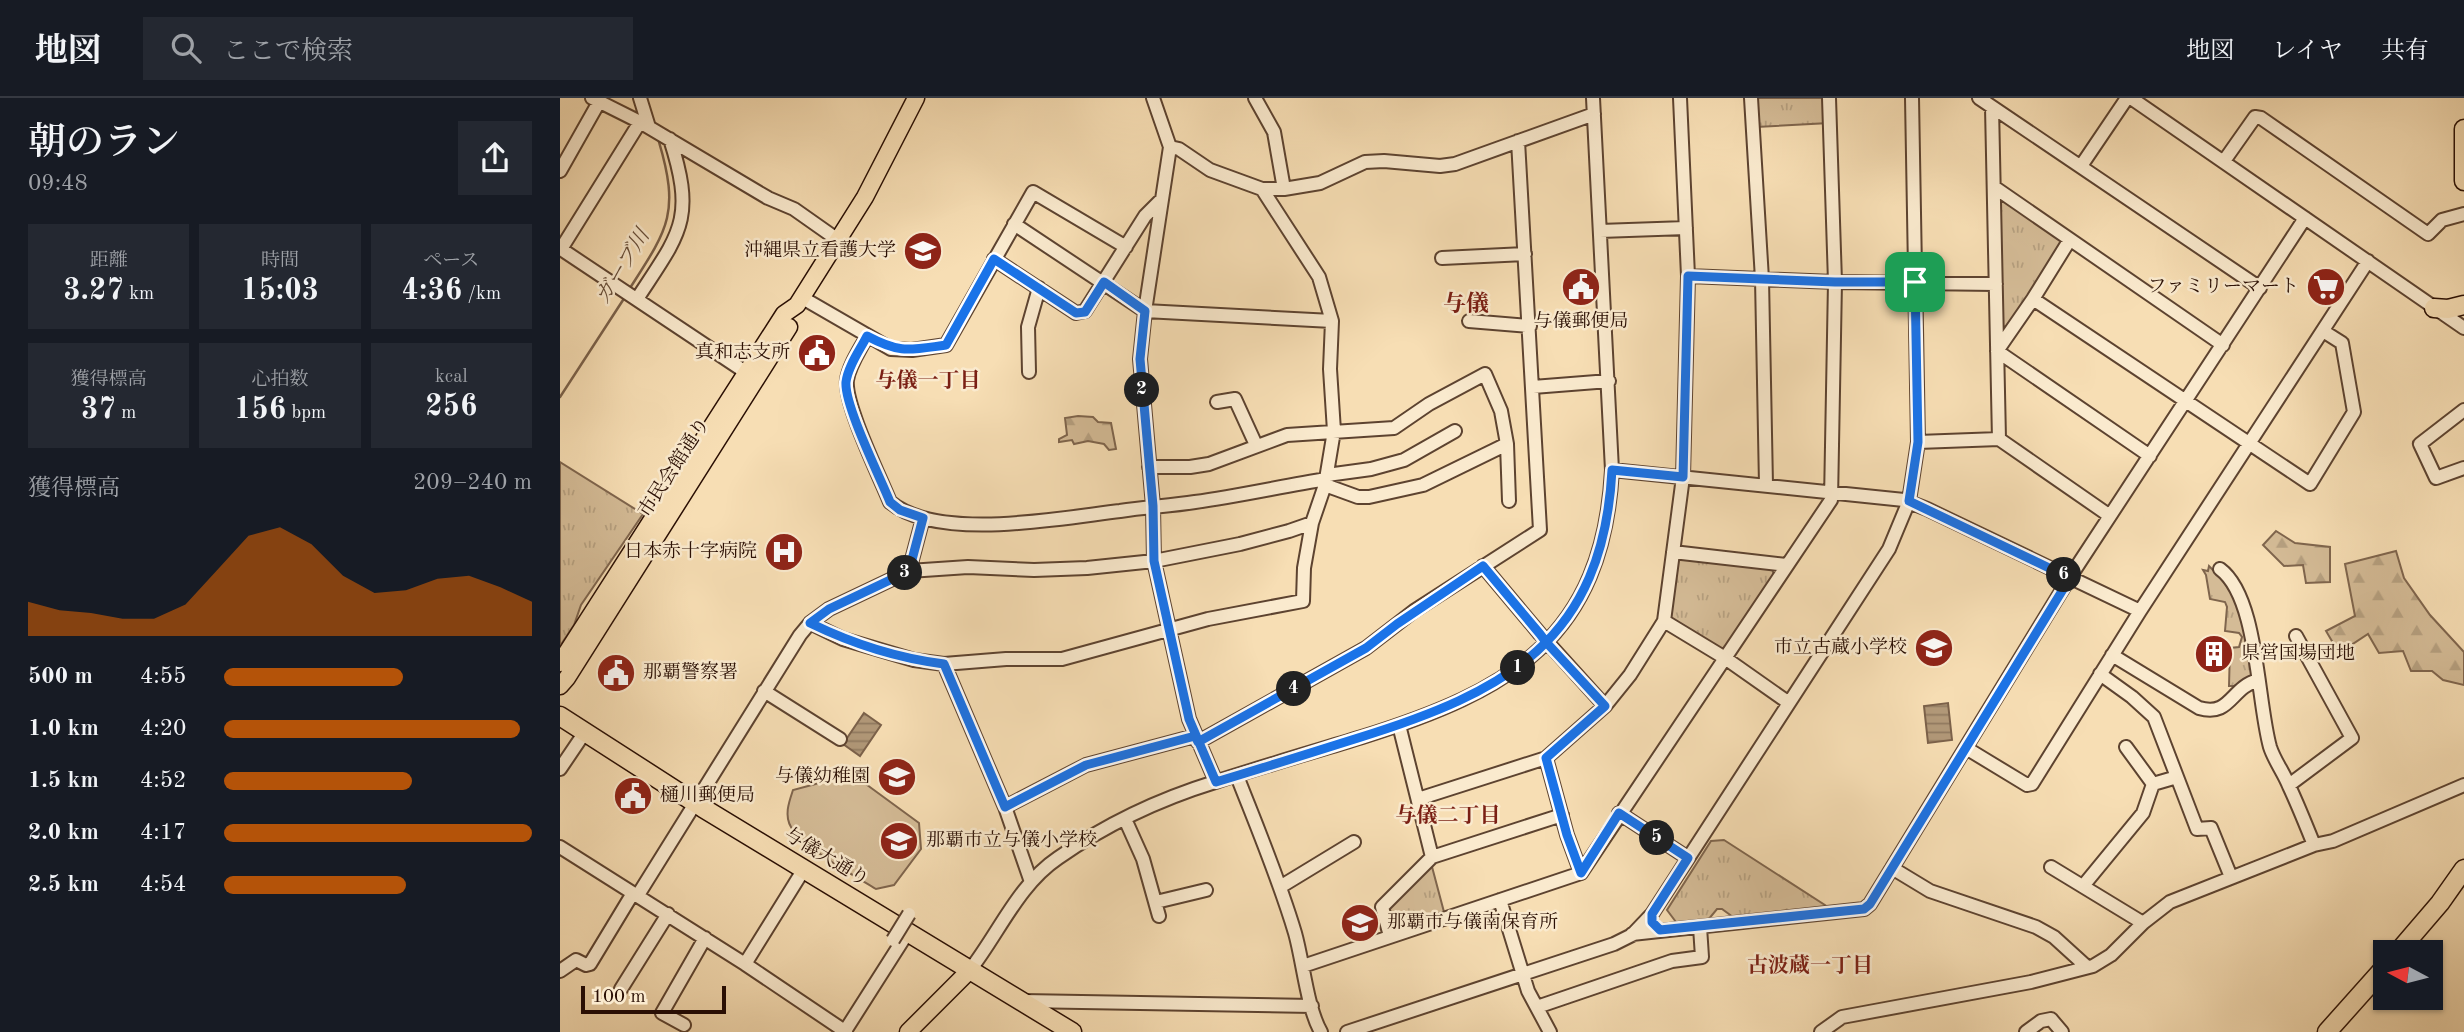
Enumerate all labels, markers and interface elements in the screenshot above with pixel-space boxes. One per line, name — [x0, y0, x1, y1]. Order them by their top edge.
search box — [143, 17, 633, 80]
icon: search — [167, 29, 205, 67]
text: 地図 — [35, 36, 101, 69]
text: ここで検索 — [223, 39, 353, 65]
text: 地図 — [2186, 40, 2234, 64]
text: レイヤ — [2272, 40, 2343, 64]
text: 共有 — [2381, 40, 2429, 64]
button: share — [458, 121, 532, 195]
text: 朝のラン — [28, 125, 180, 163]
text: 09:48 — [28, 172, 88, 195]
water label: ガーブ川 — [590, 224, 655, 308]
school or university icon: 沖縄県立看護大学 — [902, 230, 944, 272]
place label: 沖縄県立看護大学 — [744, 239, 896, 261]
text: 距離 — [90, 252, 128, 271]
text: 時間 — [261, 252, 299, 271]
text: ペース — [423, 252, 479, 271]
pin — [1885, 252, 1945, 312]
icon: arrive — [1896, 263, 1934, 301]
public building icon: 与儀郵便局 — [1560, 266, 1602, 308]
supermarket icon: ファミリーマート — [2305, 266, 2347, 308]
text: 3.27 — [63, 276, 124, 306]
text: 15:03 — [241, 276, 319, 306]
text: 4:36 — [402, 276, 462, 306]
place label: ファミリーマート — [2147, 277, 2299, 297]
text: km — [124, 285, 154, 304]
text: /km — [462, 285, 501, 304]
district label: 与儀 — [1443, 291, 1489, 316]
place label: 与儀郵便局 — [1533, 310, 1629, 332]
public building icon: 真和志支所 — [796, 332, 838, 374]
place label: 真和志支所 — [695, 341, 790, 363]
text: kcal — [435, 368, 468, 387]
district label: 与儀一丁目 — [876, 369, 981, 392]
text: 獲得標高 — [71, 371, 147, 390]
text: 心拍数 — [251, 371, 309, 390]
pin: 2 — [1124, 372, 1160, 408]
text: 2 — [1136, 380, 1147, 399]
text: 256 — [425, 392, 477, 422]
text: 37 — [81, 395, 116, 425]
text: 156 — [234, 395, 286, 425]
text: m — [116, 404, 136, 423]
text: bpm — [286, 404, 326, 423]
street label: 市民会館通り — [633, 413, 714, 521]
text: 209–240 m — [413, 471, 532, 494]
text: 獲得標高 — [28, 477, 120, 500]
hospital icon: 日本赤十字病院 — [763, 531, 805, 573]
place label: 日本赤十字病院 — [624, 540, 757, 562]
pin: 3 — [888, 556, 922, 590]
pin: 6 — [2046, 558, 2082, 592]
text: 3 — [899, 563, 910, 582]
text: 6 — [2058, 565, 2069, 584]
school or university icon: 市立古蔵小学校 — [1913, 627, 1955, 669]
building icon: 県営国場団地 — [2193, 633, 2235, 675]
place label: 市立古蔵小学校 — [1774, 637, 1907, 658]
place label: 県営国場団地 — [2241, 643, 2355, 664]
pin: 1 — [1500, 650, 1536, 686]
public building icon: 那覇警察署 — [595, 652, 637, 694]
text: 1 — [1512, 658, 1523, 677]
place label: 那覇警察署 — [643, 661, 738, 683]
text: 500 m — [28, 665, 93, 688]
text: 4:55 — [140, 665, 186, 688]
pin: 4 — [1276, 672, 1312, 706]
text: 4 — [1288, 679, 1299, 698]
text: 1.0 km — [28, 717, 99, 740]
text: 4:20 — [140, 717, 186, 740]
school or university icon: 与儀幼稚園 — [876, 756, 918, 798]
place label: 与儀幼稚園 — [775, 765, 870, 787]
text: 1.5 km — [28, 769, 99, 792]
text: 4:52 — [140, 769, 186, 792]
public building icon: 樋川郵便局 — [612, 775, 654, 817]
place label: 樋川郵便局 — [660, 784, 755, 806]
district label: 与儀二丁目 — [1396, 804, 1501, 827]
school or university icon: 那覇市立与儀小学校 — [878, 820, 920, 862]
pin: 5 — [1640, 820, 1674, 856]
text: 2.0 km — [28, 821, 99, 844]
text: 4:17 — [140, 821, 186, 844]
street label: 与儀大通り — [780, 823, 873, 891]
text: 5 — [1651, 828, 1662, 847]
place label: 那覇市立与儀小学校 — [926, 829, 1097, 851]
text: 2.5 km — [28, 873, 99, 896]
text: 4:54 — [140, 873, 186, 896]
school or university icon: 那覇市与儀南保育所 — [1339, 902, 1381, 944]
place label: 那覇市与儀南保育所 — [1387, 911, 1558, 933]
north arrow — [2373, 940, 2443, 1010]
map controls — [2373, 940, 2443, 1010]
district label: 古波蔵一丁目 — [1747, 954, 1873, 977]
scale bar — [581, 983, 726, 1015]
text: 100 m — [592, 988, 645, 1007]

